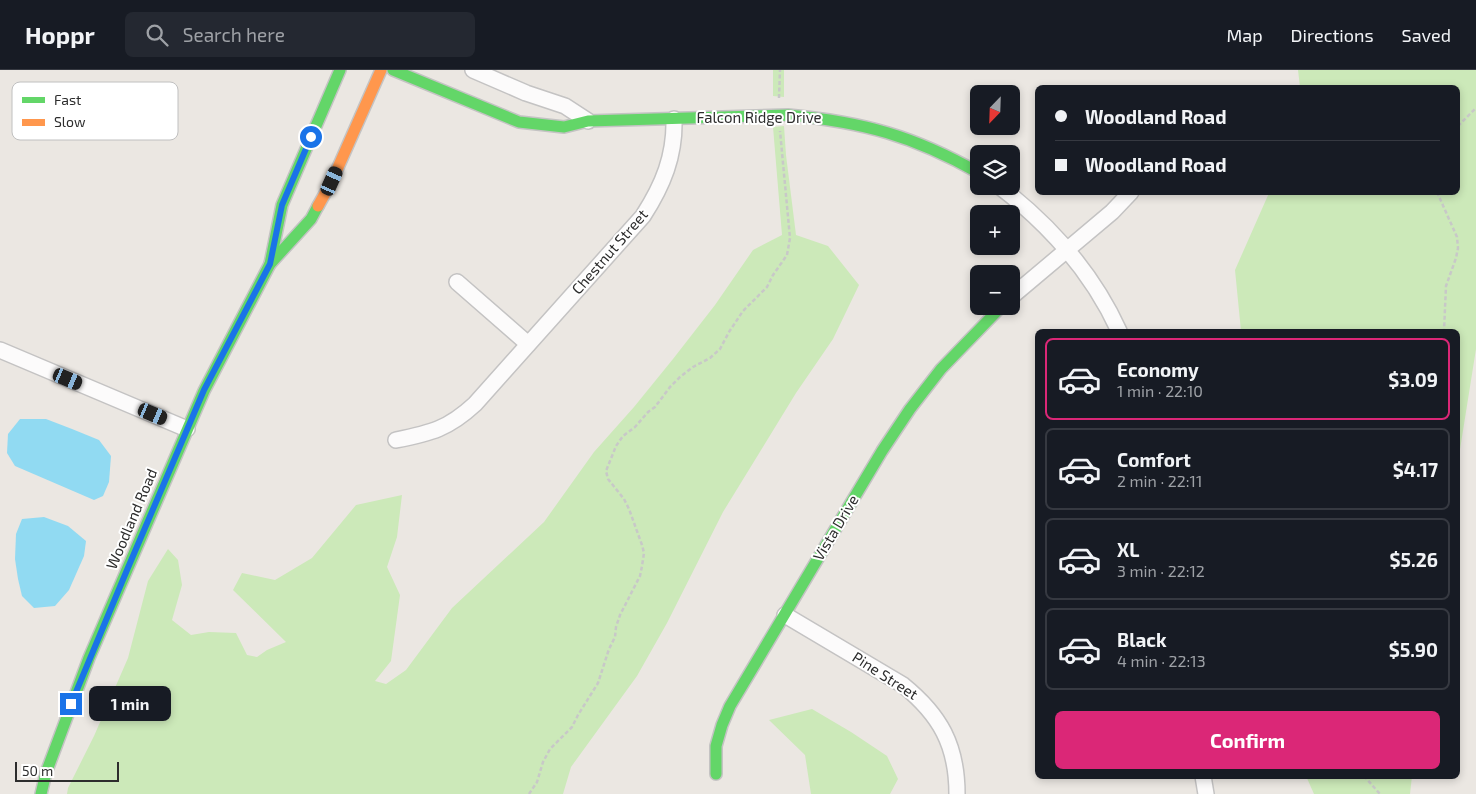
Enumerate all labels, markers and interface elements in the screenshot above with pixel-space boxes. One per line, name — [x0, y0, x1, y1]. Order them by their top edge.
search box — [125, 12, 475, 57]
text: Hoppr — [25, 20, 95, 49]
icon: search — [143, 21, 171, 49]
text: Search here — [183, 23, 285, 46]
text: Map — [1226, 24, 1263, 46]
text: Directions — [1291, 24, 1374, 46]
text: Saved — [1402, 24, 1451, 46]
legend — [12, 82, 178, 140]
north arrow — [970, 85, 1020, 135]
map controls — [970, 85, 1020, 315]
text: Fast — [54, 91, 81, 108]
text: Woodland Road — [1085, 105, 1227, 128]
street label: Falcon Ridge Drive — [696, 108, 822, 126]
text: Slow — [54, 113, 86, 130]
route start — [300, 126, 322, 148]
button: layers — [970, 145, 1020, 195]
text: Woodland Road — [1085, 153, 1227, 176]
car — [319, 164, 344, 198]
street label: Chestnut Street — [567, 205, 651, 298]
button: + — [970, 205, 1020, 255]
button: − — [970, 265, 1020, 315]
icon: car — [1057, 357, 1102, 402]
text: Economy — [1117, 358, 1199, 381]
car — [51, 366, 84, 392]
text: $3.09 — [1388, 368, 1438, 391]
text: 1 min · 22:10 — [1117, 381, 1203, 400]
car — [136, 401, 169, 427]
icon: car — [1057, 447, 1102, 492]
text: Comfort — [1117, 448, 1191, 471]
text: $4.17 — [1393, 458, 1438, 481]
street label: Woodland Road — [102, 466, 160, 572]
text: 2 min · 22:11 — [1117, 471, 1202, 490]
street label: Vista Drive — [809, 491, 862, 564]
icon: car — [1057, 537, 1102, 582]
text: XL — [1117, 538, 1139, 561]
text: $5.26 — [1390, 548, 1438, 571]
text: 3 min · 22:12 — [1117, 561, 1205, 580]
icon: car — [1057, 627, 1102, 672]
text: Black — [1117, 628, 1167, 651]
text: $5.90 — [1389, 638, 1438, 661]
street label: Pine Street — [849, 647, 922, 703]
text: 4 min · 22:13 — [1117, 651, 1206, 670]
callout: 1 min — [88, 686, 171, 722]
route end — [60, 693, 82, 715]
text: 1 min — [111, 694, 149, 713]
button: Confirm — [1055, 711, 1440, 769]
scale bar — [15, 759, 119, 782]
text: 50 m — [22, 762, 53, 779]

